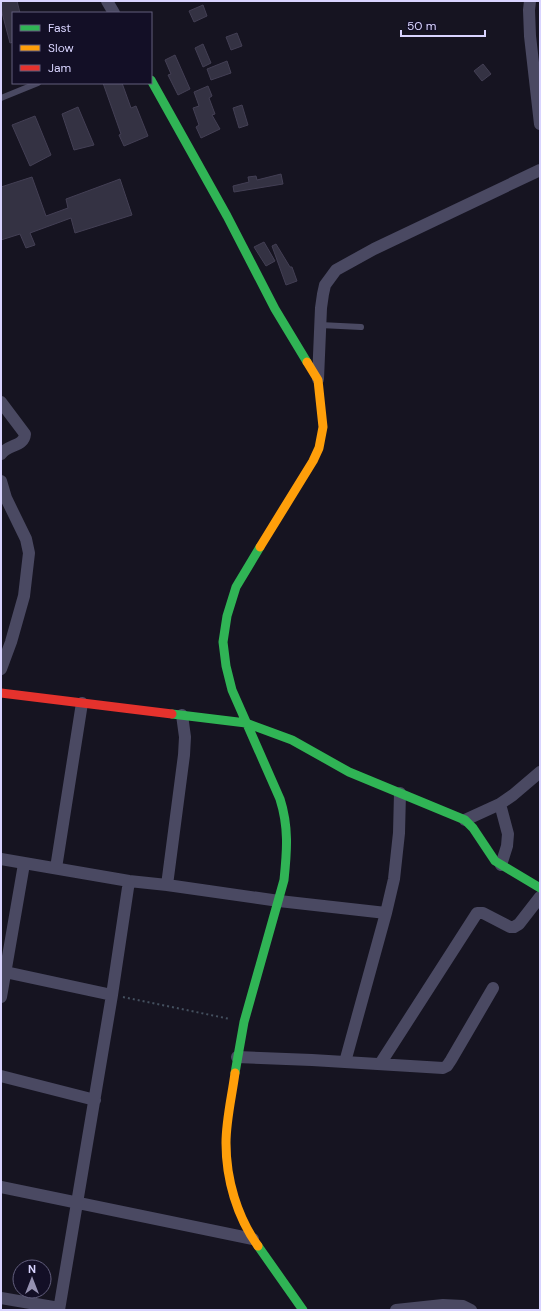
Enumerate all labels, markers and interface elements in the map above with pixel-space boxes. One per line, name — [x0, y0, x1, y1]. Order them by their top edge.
legend — [12, 12, 152, 84]
scale bar — [401, 12, 485, 38]
text: 50 m — [407, 18, 436, 34]
text: Fast — [48, 20, 71, 36]
text: Slow — [48, 40, 74, 56]
text: Jam — [48, 60, 71, 76]
north arrow — [12, 1259, 52, 1299]
text: N — [28, 1262, 36, 1276]

